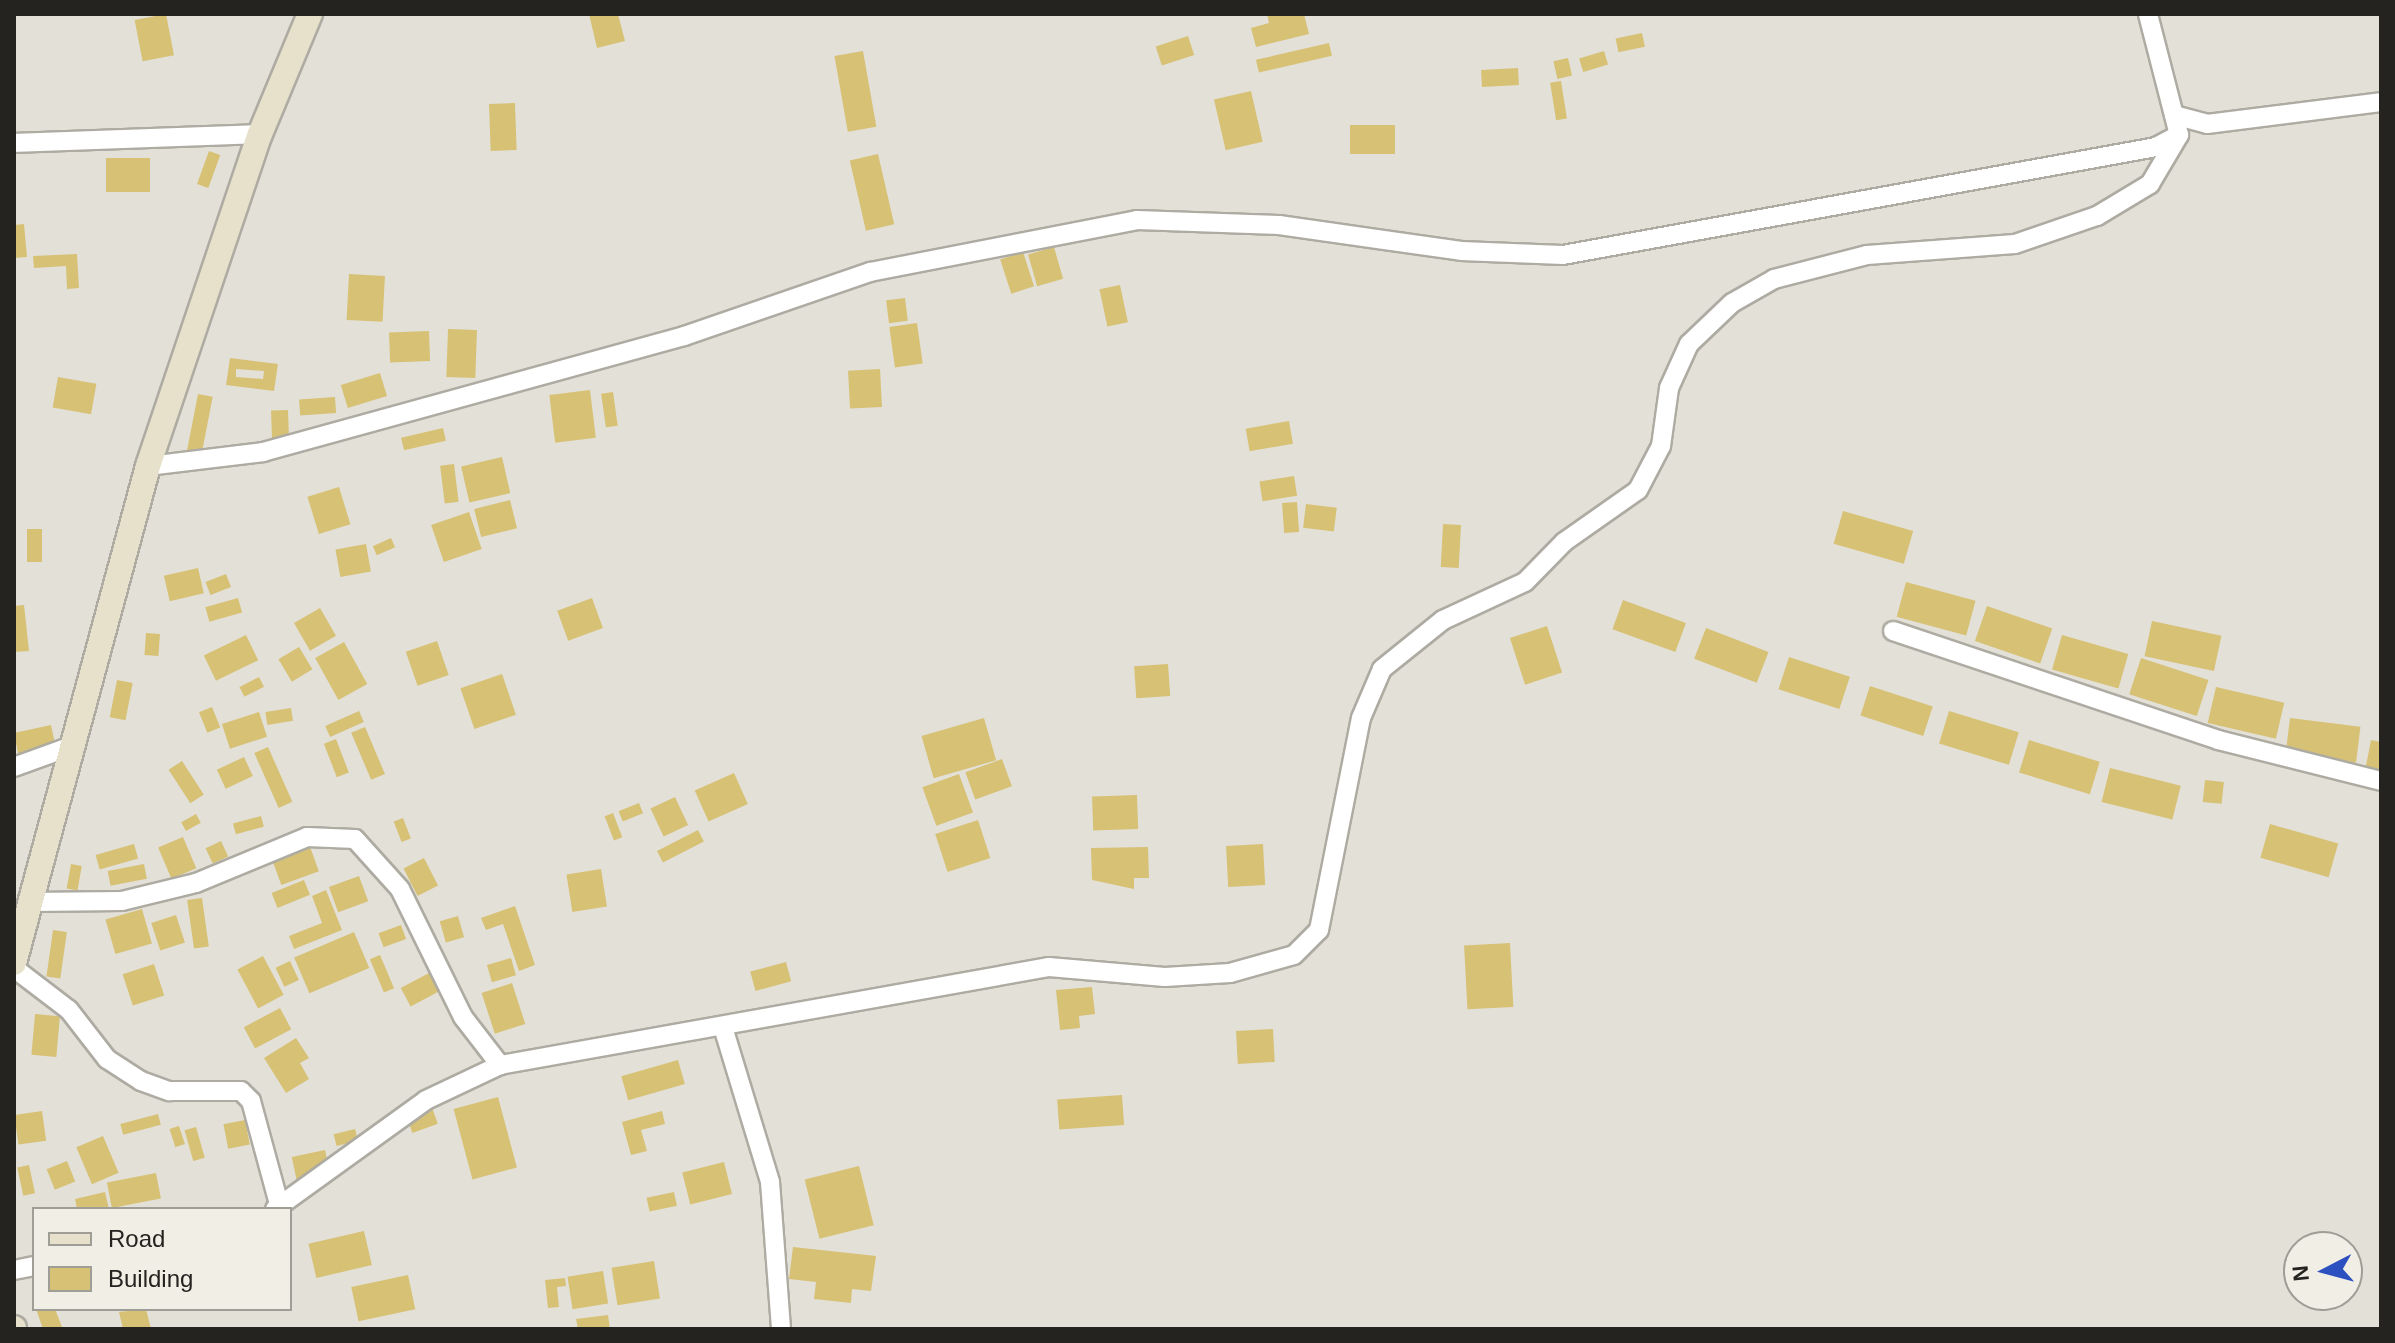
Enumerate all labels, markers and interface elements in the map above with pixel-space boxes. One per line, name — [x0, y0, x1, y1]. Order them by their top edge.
legend — [32, 1207, 292, 1311]
text: Road — [108, 1225, 165, 1252]
north arrow — [2283, 1231, 2363, 1311]
text: N — [2287, 1264, 2314, 1283]
text: Building — [108, 1265, 193, 1292]

